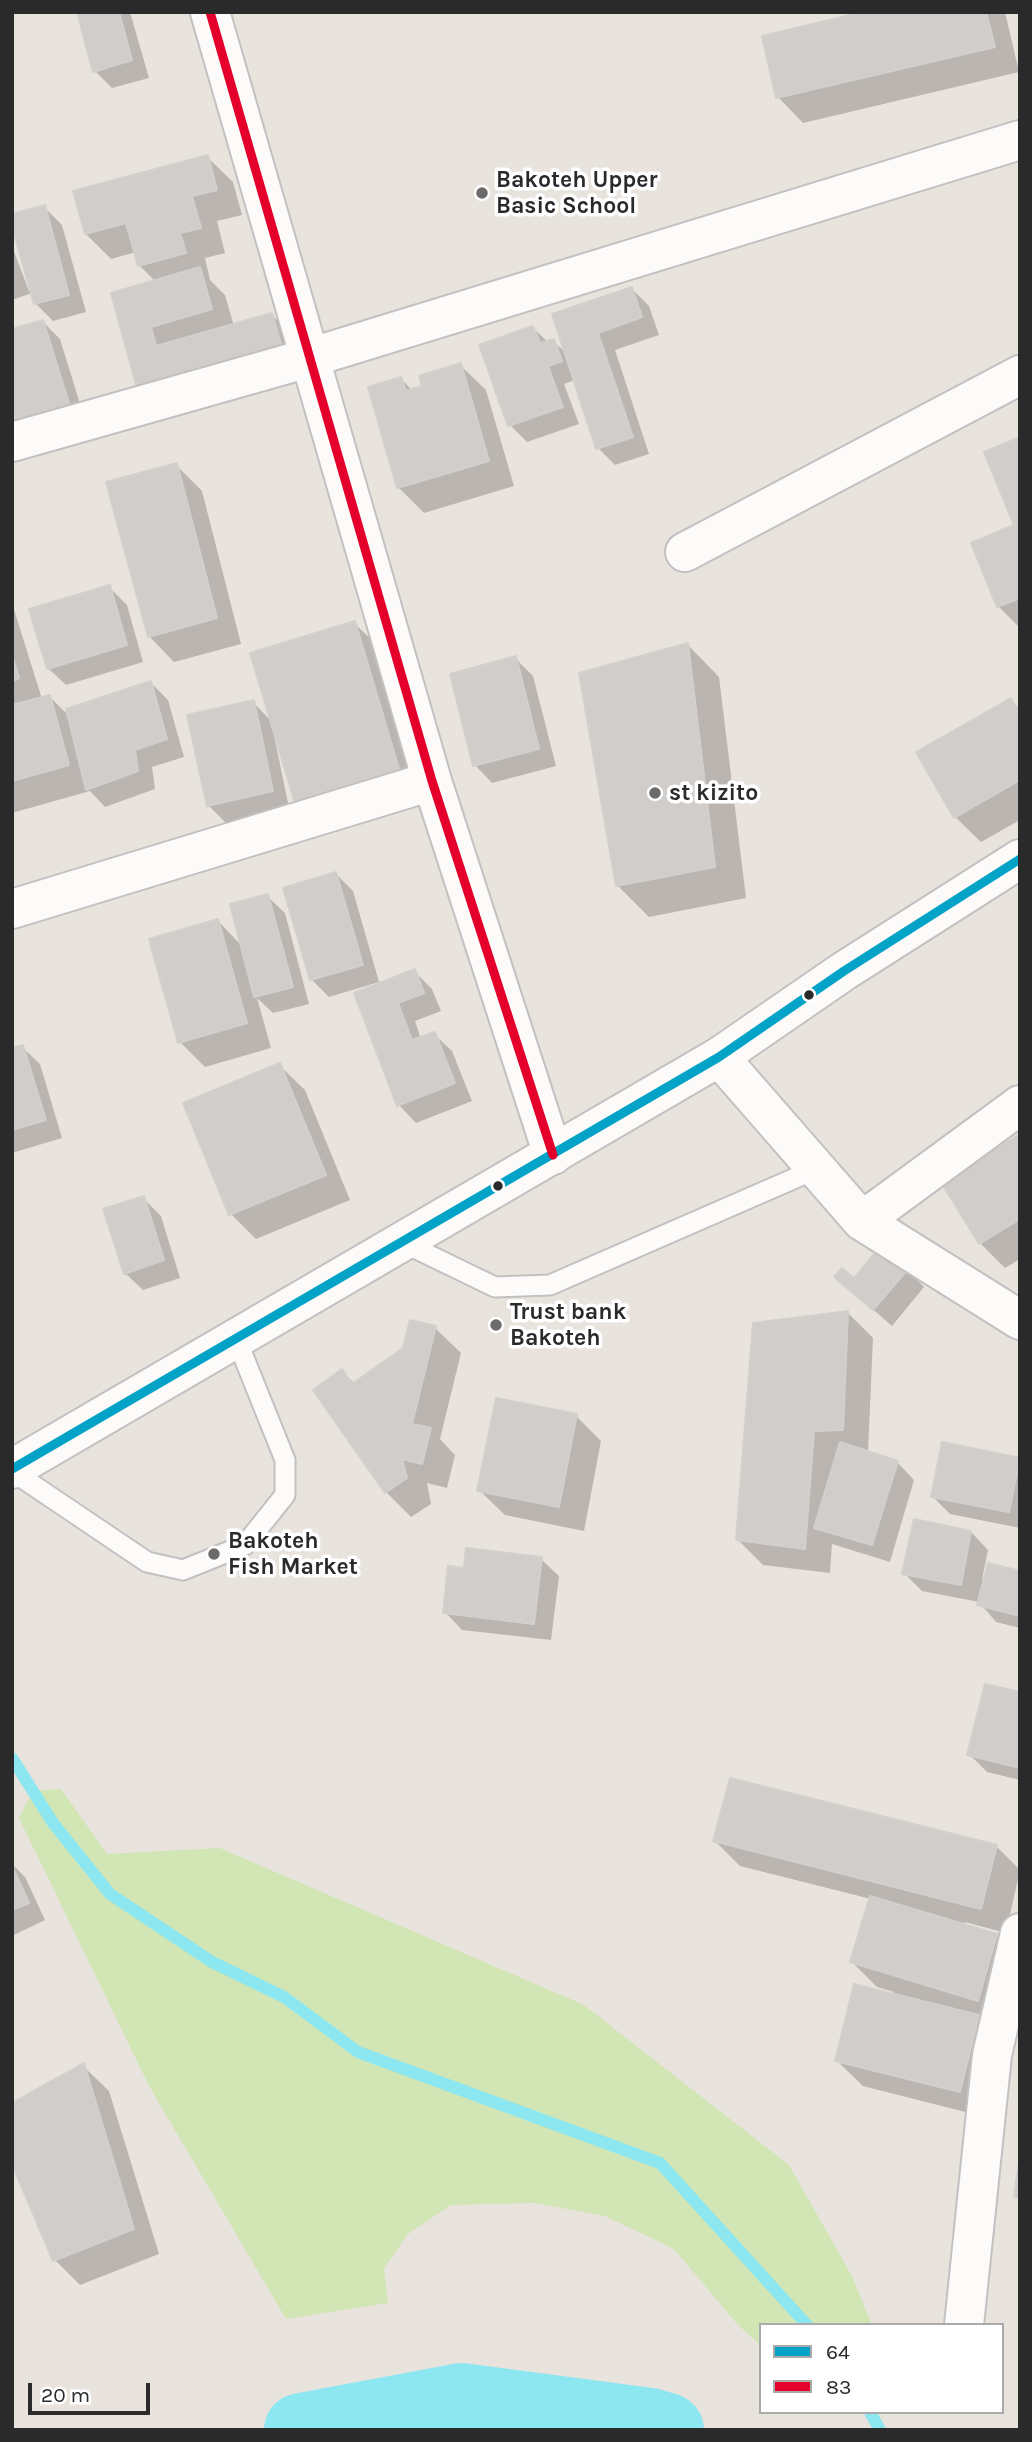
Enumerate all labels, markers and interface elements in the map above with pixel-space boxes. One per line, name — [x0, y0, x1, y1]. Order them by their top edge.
place label: Bakoteh Upper Basic School — [496, 166, 658, 220]
marker: Bakoteh Upper Basic School — [474, 185, 490, 201]
place label: st kizito — [669, 779, 758, 807]
marker: st kizito — [647, 785, 663, 801]
unlabelled marker — [802, 988, 816, 1002]
unlabelled marker — [491, 1179, 505, 1193]
place label: Trust bank Bakoteh — [510, 1298, 626, 1352]
marker: Trust bank Bakoteh — [488, 1317, 504, 1333]
place label: Bakoteh Fish Market — [228, 1527, 358, 1581]
marker: Bakoteh Fish Market — [206, 1546, 222, 1562]
legend — [759, 2323, 1004, 2414]
text: 64 — [826, 2340, 850, 2364]
scale bar — [32, 2368, 154, 2412]
text: 83 — [826, 2375, 851, 2399]
text: 20 m — [41, 2383, 90, 2407]

